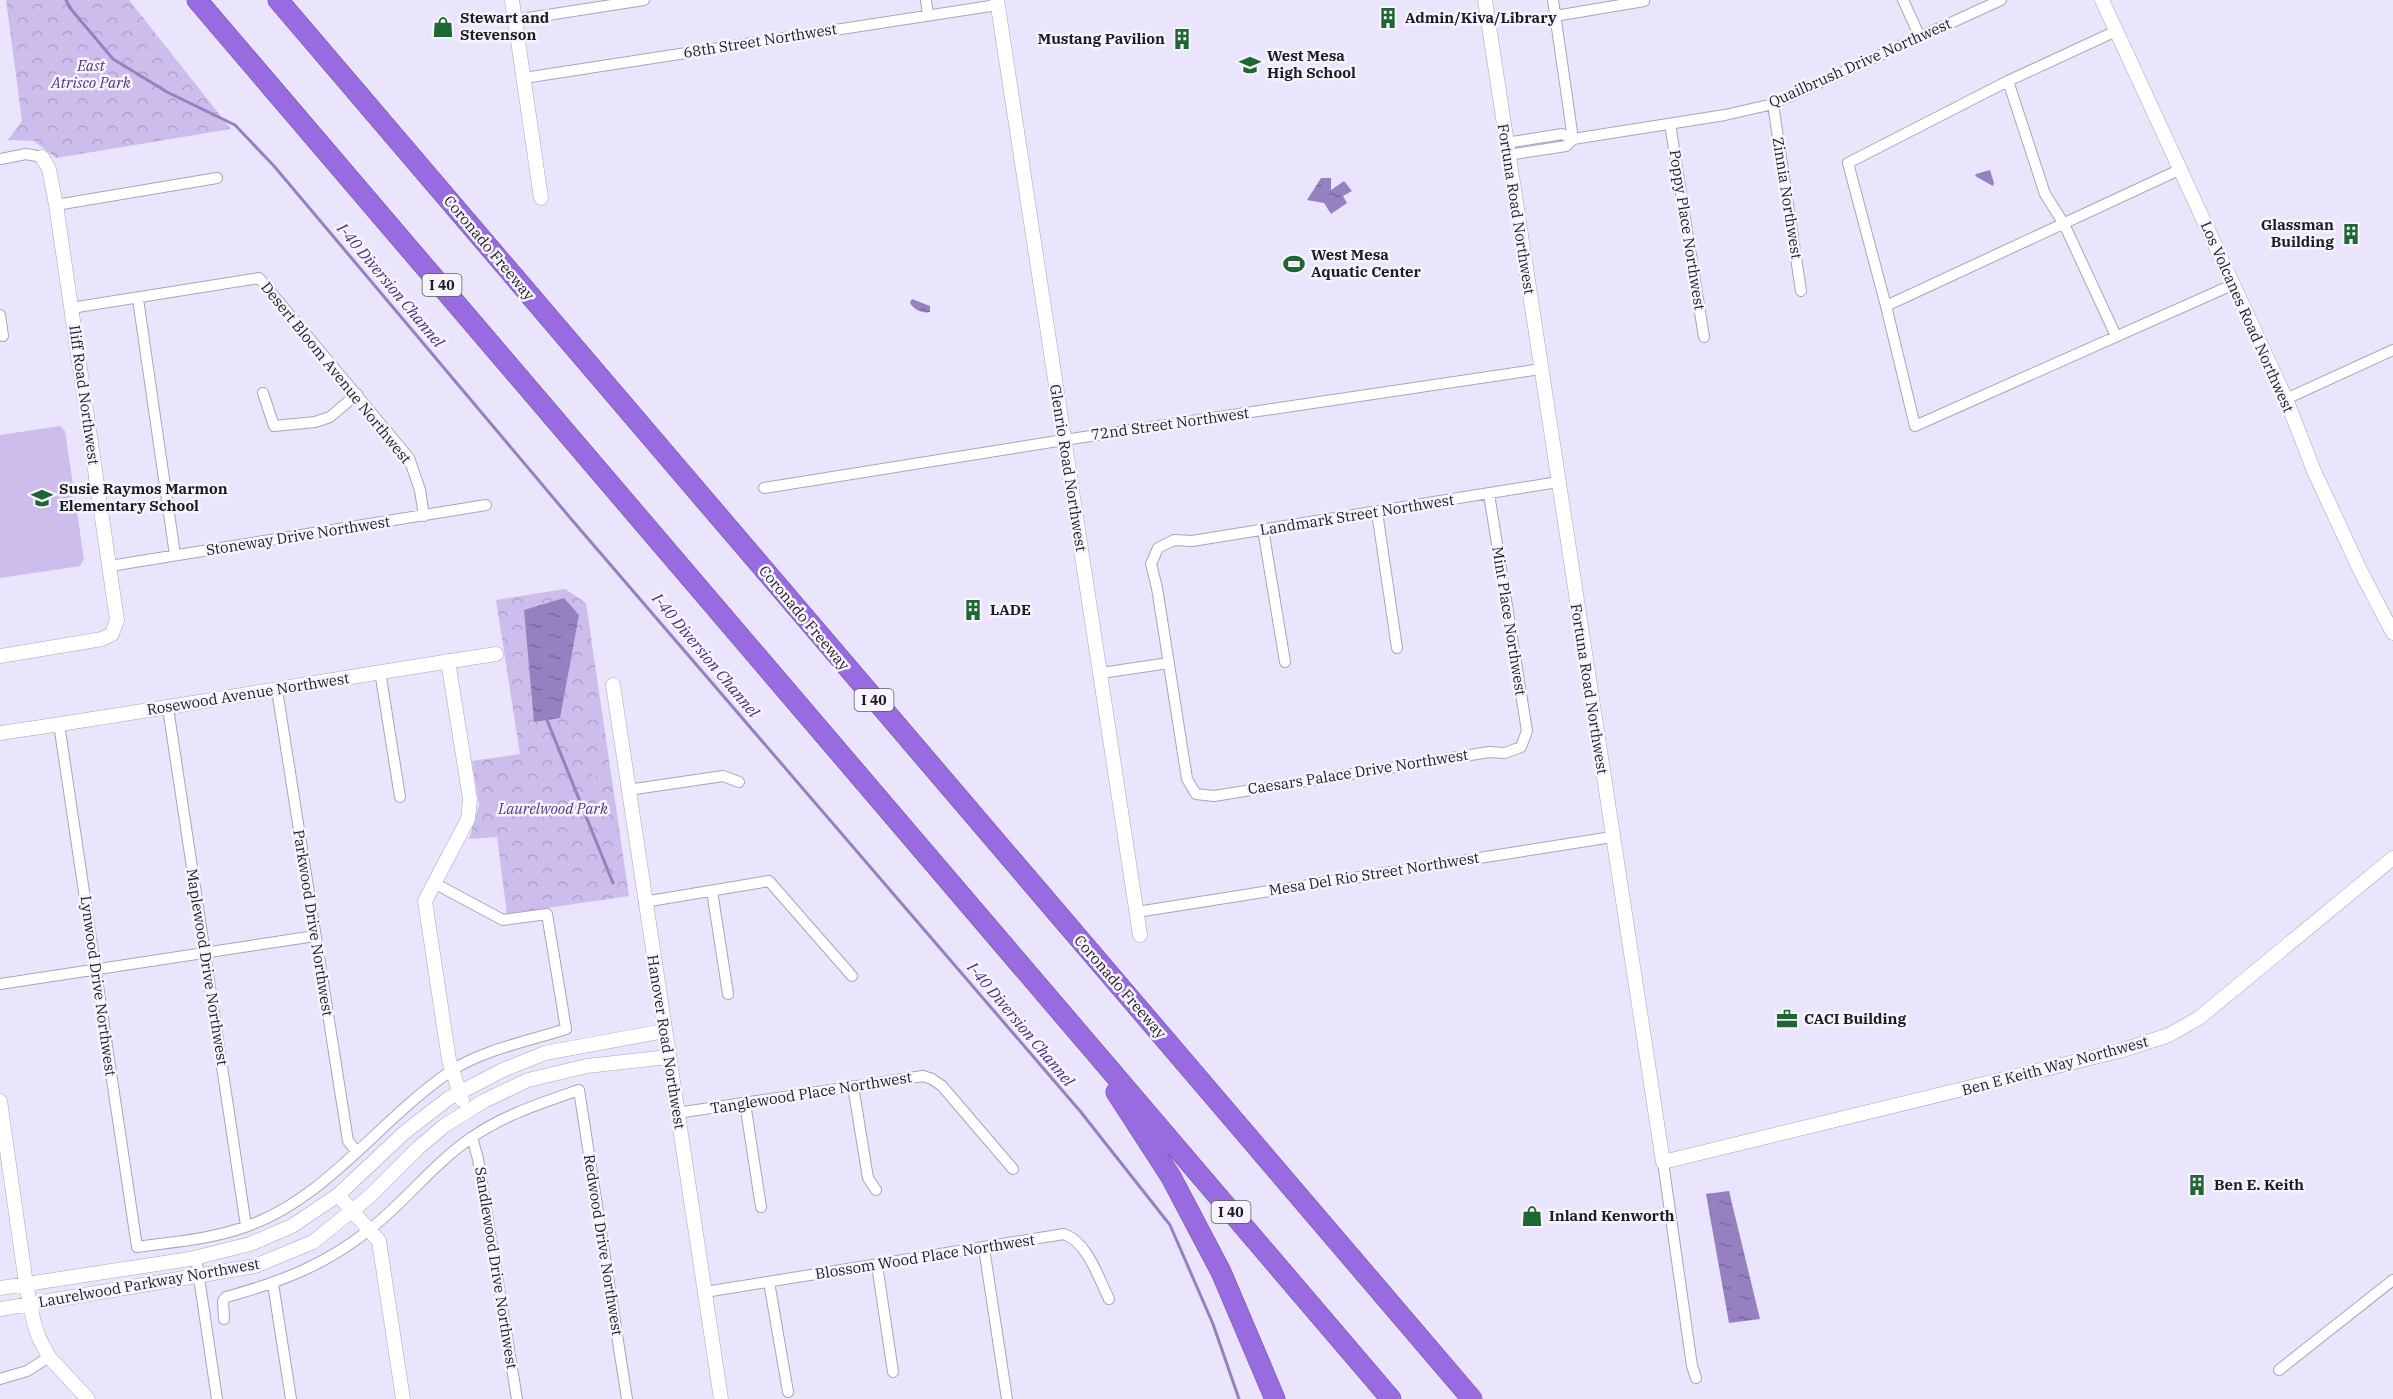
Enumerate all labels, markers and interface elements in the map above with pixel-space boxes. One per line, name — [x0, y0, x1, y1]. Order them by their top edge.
building icon: Admin/Kiva/Library — [1376, 6, 1400, 30]
place label: Stewart and Stevenson — [460, 8, 550, 44]
place label: Admin/Kiva/Library — [1405, 8, 1557, 27]
street label: Quailbrush Drive Northwest — [1766, 14, 1954, 111]
shop icon: Stewart and Stevenson — [431, 15, 455, 39]
street label: 68th Street Northwest — [682, 19, 838, 62]
building icon: Mustang Pavilion — [1170, 27, 1194, 51]
place label: Mustang Pavilion — [1038, 29, 1165, 48]
place label: West Mesa High School — [1267, 46, 1356, 82]
school or university icon: West Mesa High School — [1238, 53, 1262, 77]
park label: East Atrisco Park — [50, 56, 131, 92]
street label: Fortuna Road Northwest — [1494, 122, 1539, 296]
street label: Zinnia Northwest — [1768, 136, 1807, 260]
street label: Poppy Place Northwest — [1665, 148, 1710, 311]
street label: Coronado Freeway — [440, 191, 539, 304]
place label: Glassman Building — [2261, 215, 2334, 251]
water label: I-40 Diversion Channel — [332, 218, 449, 352]
street label: Los Volcanes Road Northwest — [2197, 218, 2298, 415]
building icon: Glassman Building — [2339, 222, 2363, 246]
place label: West Mesa Aquatic Center — [1311, 245, 1422, 281]
sports icon: West Mesa Aquatic Center — [1282, 252, 1306, 276]
road number: I 40 — [422, 274, 462, 296]
street label: Desert Bloom Avenue Northwest — [257, 278, 416, 468]
street label: Iliff Road Northwest — [65, 324, 104, 466]
street label: Glenrio Road Northwest — [1046, 383, 1091, 553]
street label: 72nd Street Northwest — [1090, 403, 1250, 444]
place label: Susie Raymos Marmon Elementary School — [59, 479, 228, 515]
school or university icon: Susie Raymos Marmon Elementary School — [30, 486, 54, 510]
street label: Landmark Street Northwest — [1259, 490, 1455, 539]
street label: Stoneway Drive Northwest — [205, 512, 391, 559]
street label: Mint Place Northwest — [1488, 545, 1531, 697]
street label: Coronado Freeway — [755, 561, 854, 674]
water label: I-40 Diversion Channel — [647, 588, 764, 722]
building icon: LADE — [961, 598, 985, 622]
place label: LADE — [990, 600, 1031, 619]
street label: Fortuna Road Northwest — [1567, 602, 1612, 776]
street label: Rosewood Avenue Northwest — [145, 668, 351, 719]
road number: I 40 — [854, 689, 894, 711]
street label: Caesars Palace Drive Northwest — [1246, 745, 1469, 798]
park label: Laurelwood Park — [497, 799, 608, 818]
street label: Parkwood Drive Northwest — [289, 828, 338, 1018]
street label: Mesa Del Rio Street Northwest — [1267, 847, 1480, 900]
street label: Maplewood Drive Northwest — [183, 867, 232, 1067]
street label: Lynwood Drive Northwest — [76, 894, 121, 1077]
street label: Coronado Freeway — [1070, 931, 1171, 1042]
street label: Hanover Road Northwest — [643, 953, 690, 1131]
water label: I-40 Diversion Channel — [962, 957, 1079, 1091]
office icon: CACI Building — [1775, 1007, 1799, 1031]
place label: CACI Building — [1804, 1009, 1906, 1028]
street label: Ben E Keith Way Northwest — [1960, 1031, 2150, 1100]
street label: Tanglewood Place Northwest — [709, 1067, 913, 1118]
street label: Redwood Drive Northwest — [580, 1153, 627, 1337]
street label: Sandlewood Drive Northwest — [471, 1165, 522, 1370]
building icon: Ben E. Keith — [2185, 1173, 2209, 1197]
place label: Ben E. Keith — [2214, 1175, 2304, 1194]
road number: I 40 — [1212, 1201, 1250, 1223]
shop icon: Inland Kenworth — [1520, 1204, 1544, 1228]
place label: Inland Kenworth — [1549, 1206, 1675, 1225]
street label: Blossom Wood Place Northwest — [814, 1230, 1036, 1283]
street label: Laurelwood Parkway Northwest — [37, 1254, 261, 1311]

